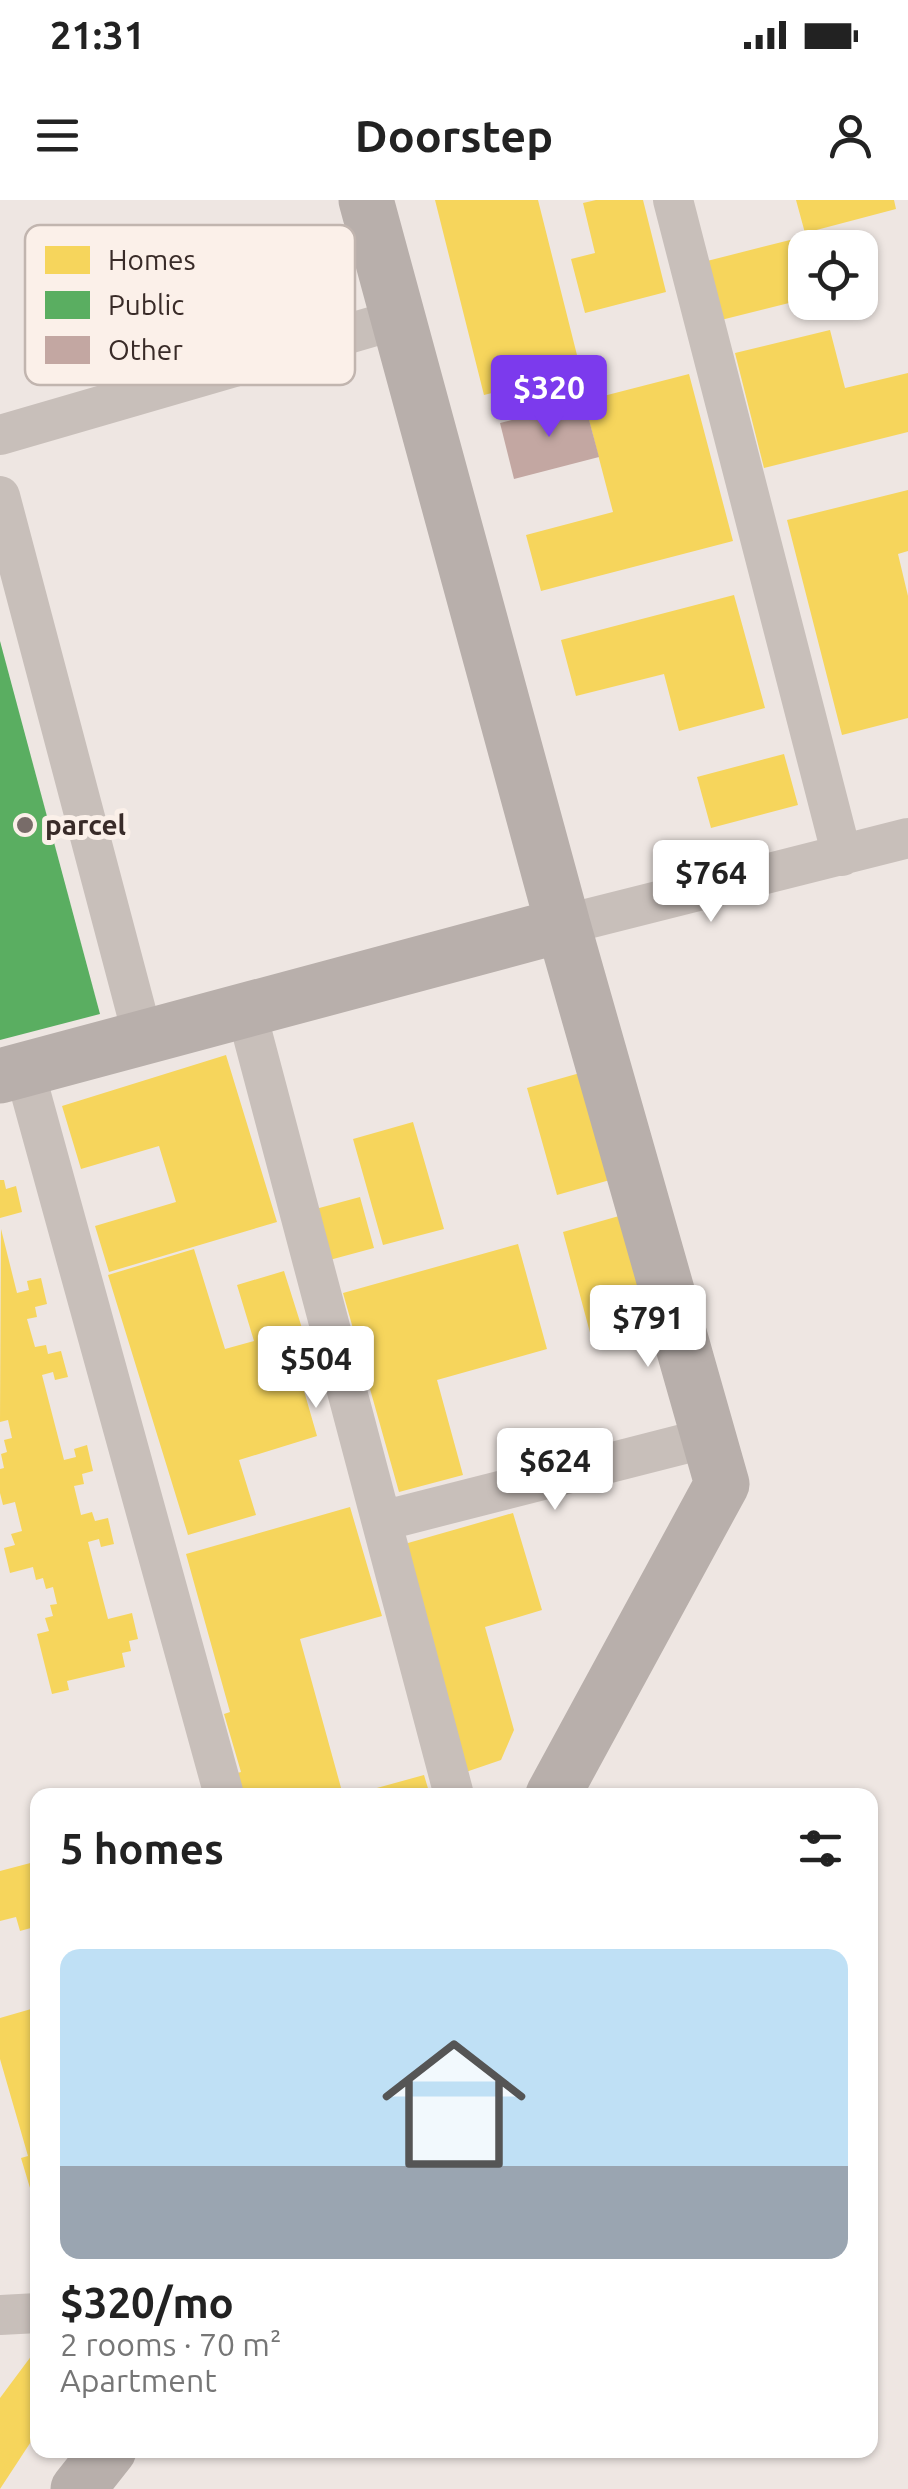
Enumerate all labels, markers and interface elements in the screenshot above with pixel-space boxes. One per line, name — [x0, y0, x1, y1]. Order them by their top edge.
text: 21:31 — [50, 14, 145, 56]
icon: menu — [30, 108, 85, 163]
icon: person — [823, 108, 878, 163]
text: Doorstep — [355, 110, 553, 161]
legend — [25, 225, 355, 385]
map controls — [788, 230, 878, 320]
button: locate — [788, 230, 878, 320]
text: Homes — [108, 244, 196, 275]
text: Public — [108, 289, 184, 320]
text: Other — [108, 334, 183, 365]
pin: $320 — [490, 355, 608, 440]
text: $320 — [513, 369, 585, 405]
place label: parcel — [45, 809, 126, 840]
marker: parcel — [14, 814, 36, 836]
pin: $764 — [652, 840, 770, 925]
text: $764 — [675, 854, 747, 890]
pin: $791 — [589, 1285, 707, 1370]
text: $791 — [612, 1299, 684, 1335]
pin: $504 — [257, 1326, 375, 1411]
text: $504 — [280, 1340, 352, 1376]
pin: $624 — [496, 1428, 614, 1513]
text: $624 — [519, 1442, 591, 1478]
icon: filters — [793, 1821, 848, 1876]
text: 5 homes — [60, 1825, 224, 1872]
icon: home — [364, 2014, 544, 2194]
text: $320/mo — [60, 2279, 234, 2326]
text: 2 rooms · 70 m² — [60, 2326, 281, 2362]
text: Apartment — [60, 2362, 217, 2398]

